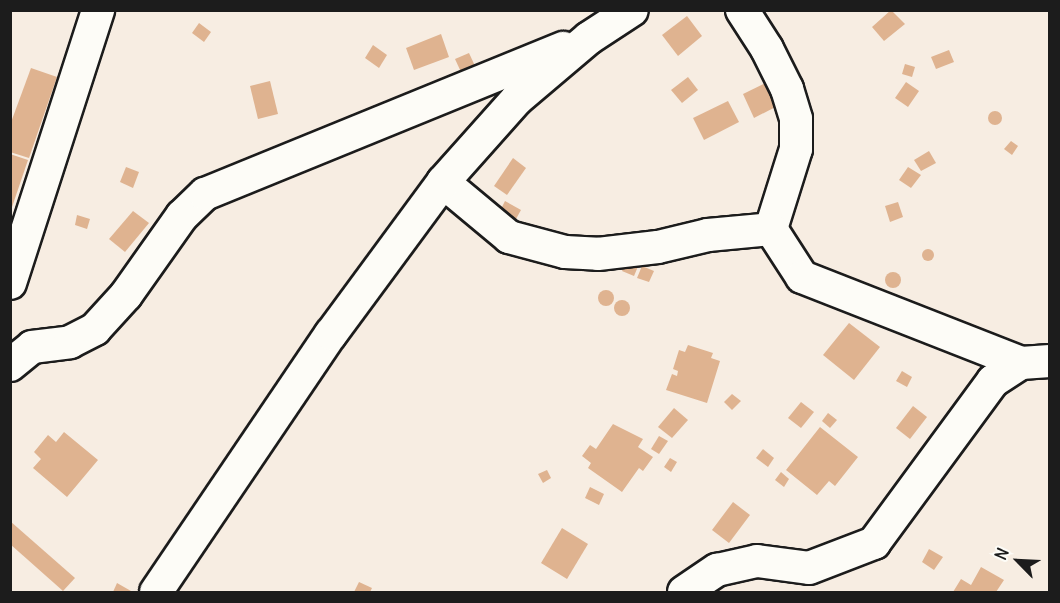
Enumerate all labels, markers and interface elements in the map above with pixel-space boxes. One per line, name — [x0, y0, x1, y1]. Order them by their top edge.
north arrow — [988, 531, 1048, 591]
text: N — [990, 545, 1013, 563]

